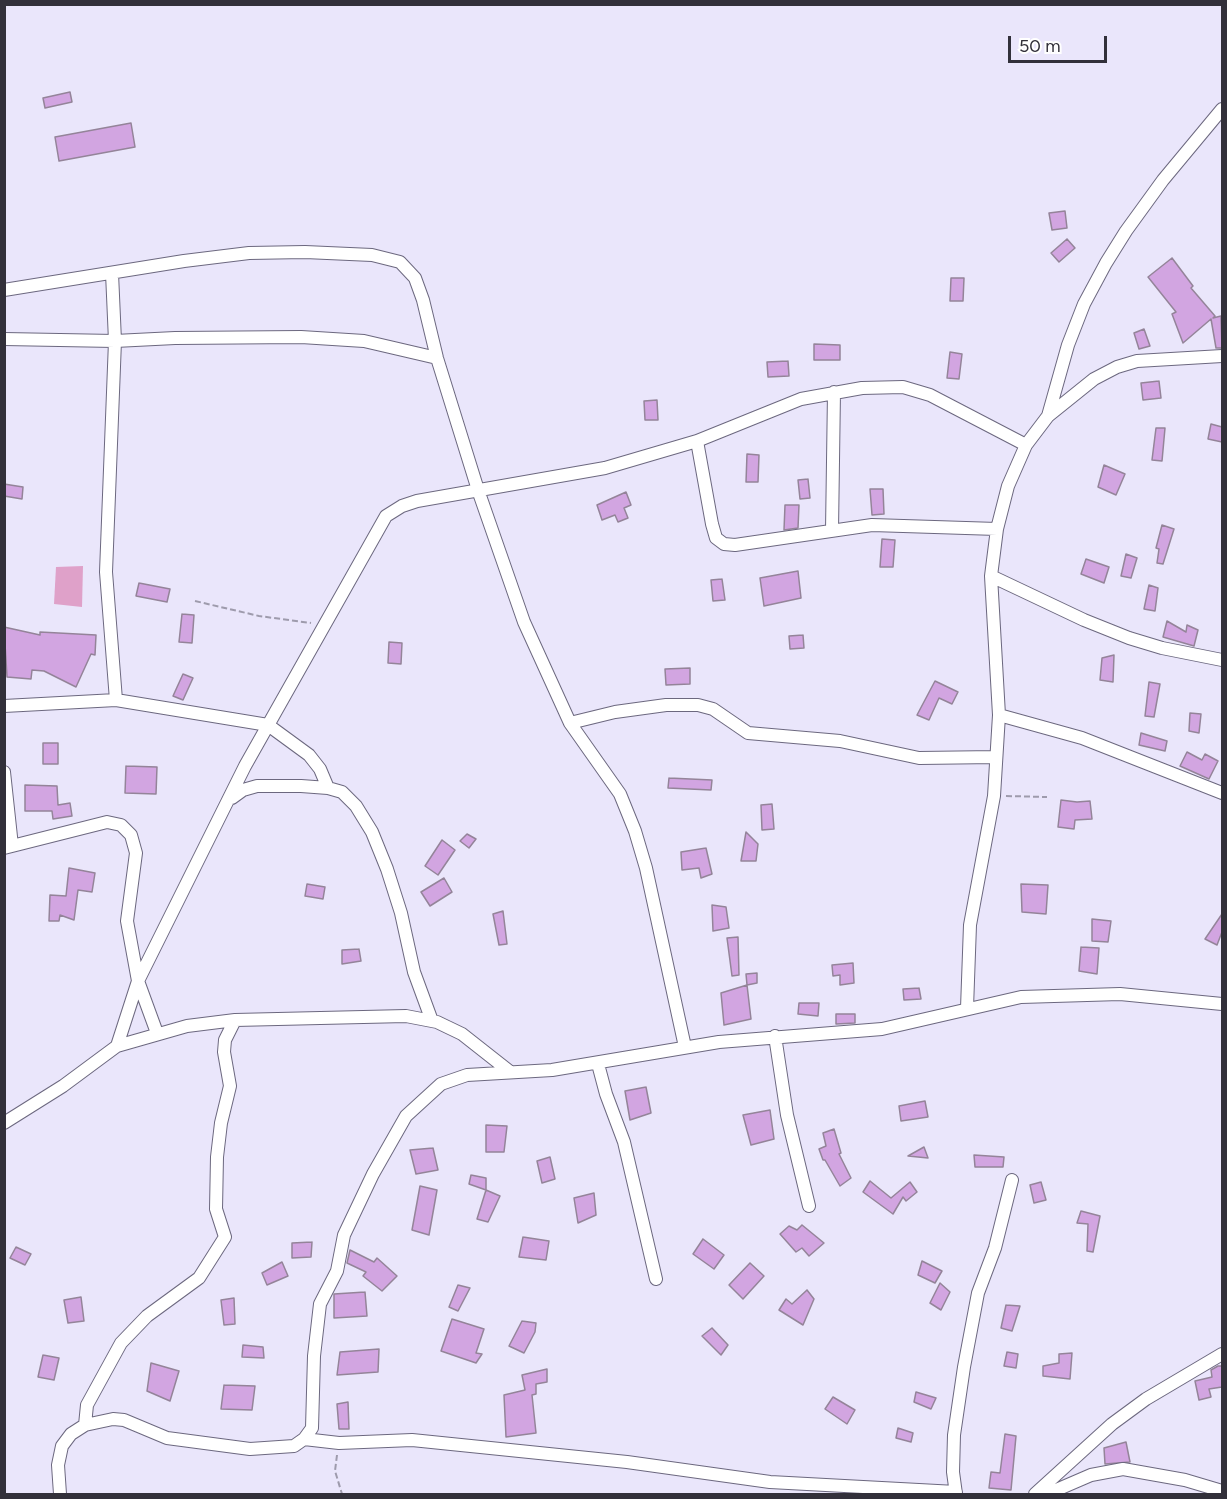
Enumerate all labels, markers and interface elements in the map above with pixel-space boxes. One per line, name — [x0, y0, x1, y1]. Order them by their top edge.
scale bar — [1011, 24, 1110, 62]
text: 50 m — [1019, 35, 1061, 57]

